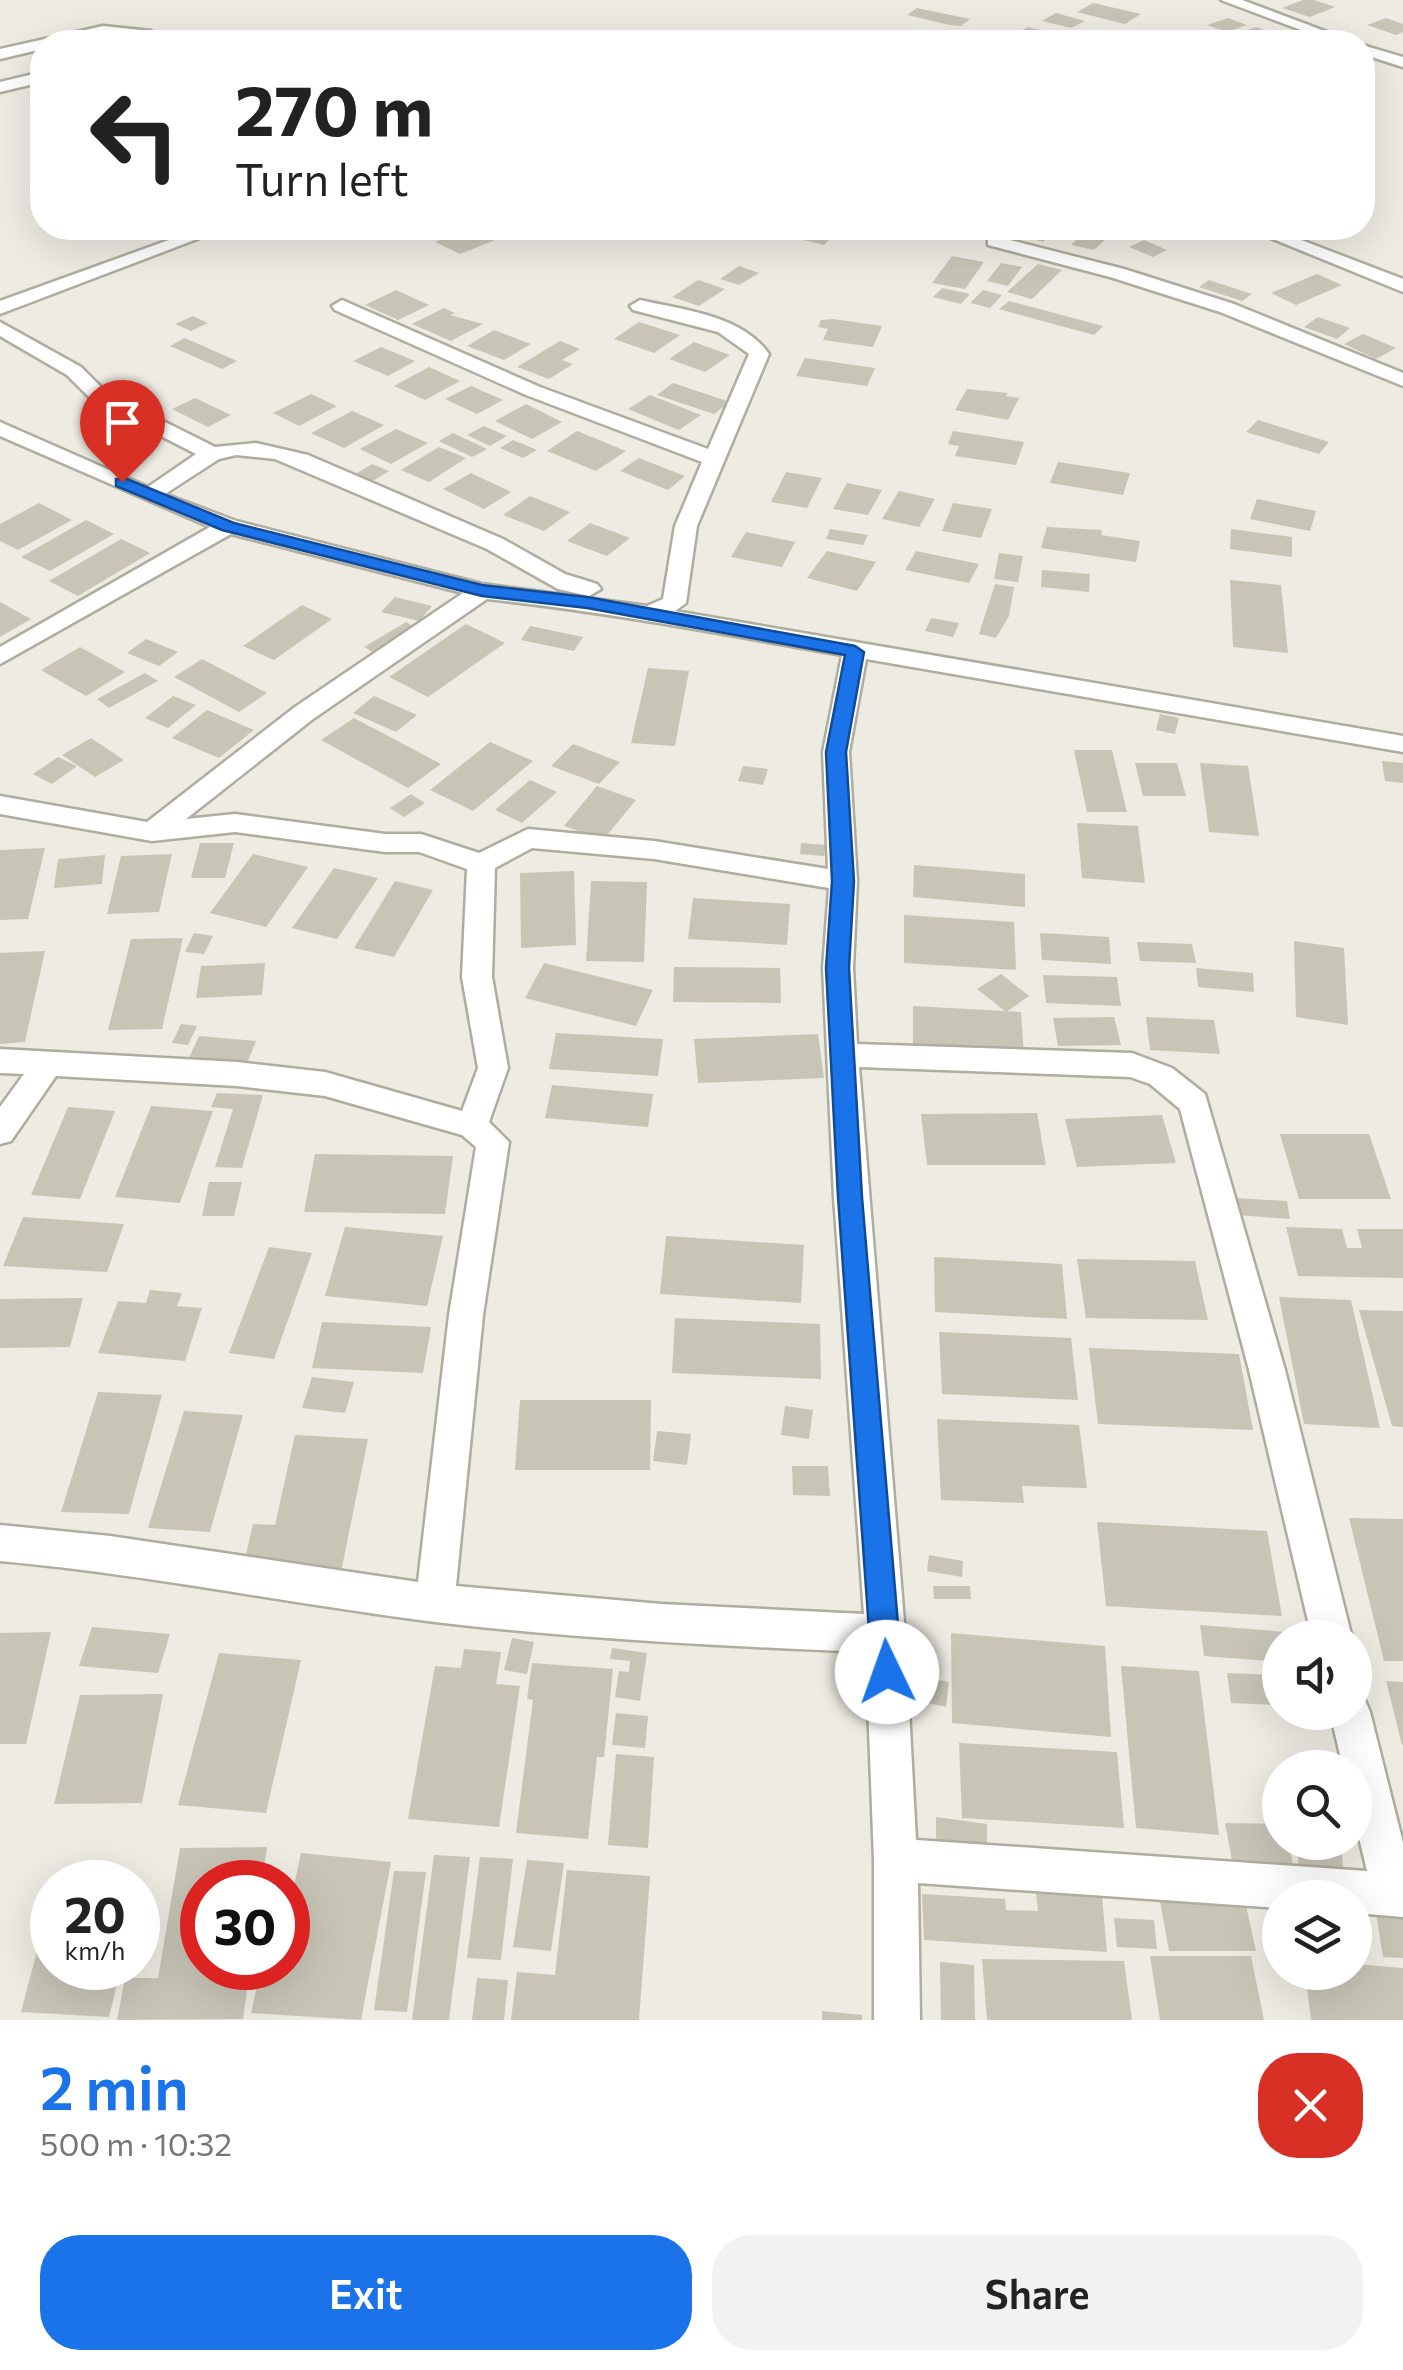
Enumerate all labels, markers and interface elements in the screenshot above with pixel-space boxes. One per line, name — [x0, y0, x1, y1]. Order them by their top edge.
text: 270 m — [235, 65, 433, 150]
icon: left — [70, 70, 200, 200]
text: Turn left — [235, 150, 409, 205]
pin — [80, 380, 165, 483]
icon: arrive — [95, 395, 150, 450]
position arrow — [835, 1620, 939, 1724]
map controls — [1262, 1620, 1372, 1990]
button: sound — [1262, 1620, 1372, 1730]
button: search — [1262, 1750, 1372, 1860]
speed limit sign: 30 — [180, 1860, 310, 1990]
button: layers — [1262, 1880, 1372, 1990]
text: 20 — [64, 1882, 126, 1943]
text: km/h — [65, 1935, 125, 1965]
text: 2 min — [40, 2049, 189, 2122]
button: close — [1258, 2053, 1363, 2158]
text: 500 m · 10:32 — [40, 2123, 232, 2163]
button: Exit — [40, 2235, 692, 2350]
button: Share — [712, 2235, 1363, 2350]

